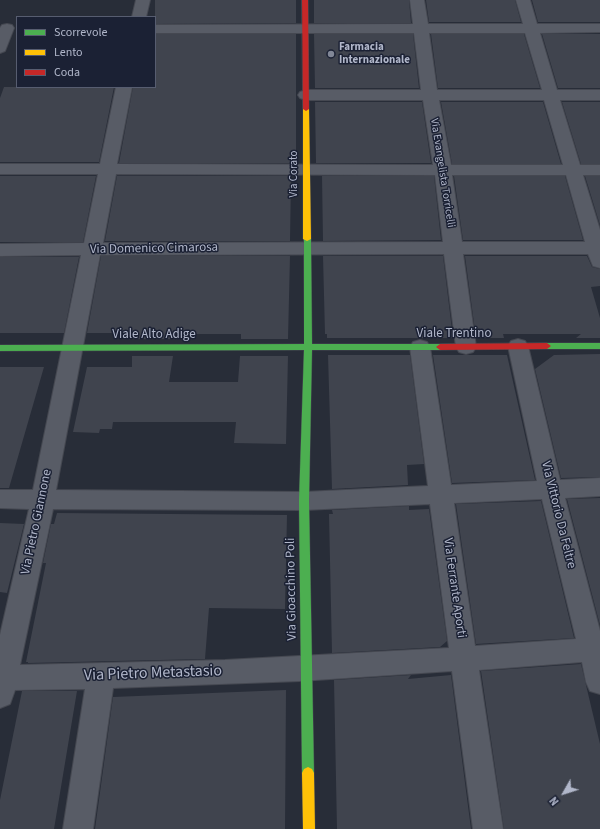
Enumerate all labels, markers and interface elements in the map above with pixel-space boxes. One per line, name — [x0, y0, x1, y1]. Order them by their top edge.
legend — [16, 16, 156, 88]
text: Scorrevole — [54, 24, 107, 41]
place label: Farmacia Internazionale — [339, 41, 410, 67]
text: Lento — [54, 44, 83, 61]
marker: Farmacia Internazionale — [326, 49, 336, 59]
text: Coda — [54, 64, 80, 81]
street label: Via Evangelista Torricelli — [427, 118, 457, 228]
street label: Via Corato — [288, 151, 302, 197]
street label: Via Domenico Cimarosa — [90, 240, 218, 258]
street label: Viale Trentino — [417, 326, 491, 342]
street label: Viale Alto Adige — [112, 327, 196, 343]
street label: Via Vittorio Da Feltre — [537, 460, 579, 570]
street label: Via Pietro Giannone — [18, 468, 56, 576]
street label: Via Gioacchino Poli — [283, 537, 301, 641]
street label: Via Ferrante Aporti — [439, 537, 469, 639]
street label: Via Pietro Metastasio — [84, 662, 222, 686]
north arrow — [544, 773, 584, 813]
text: N — [546, 793, 562, 808]

